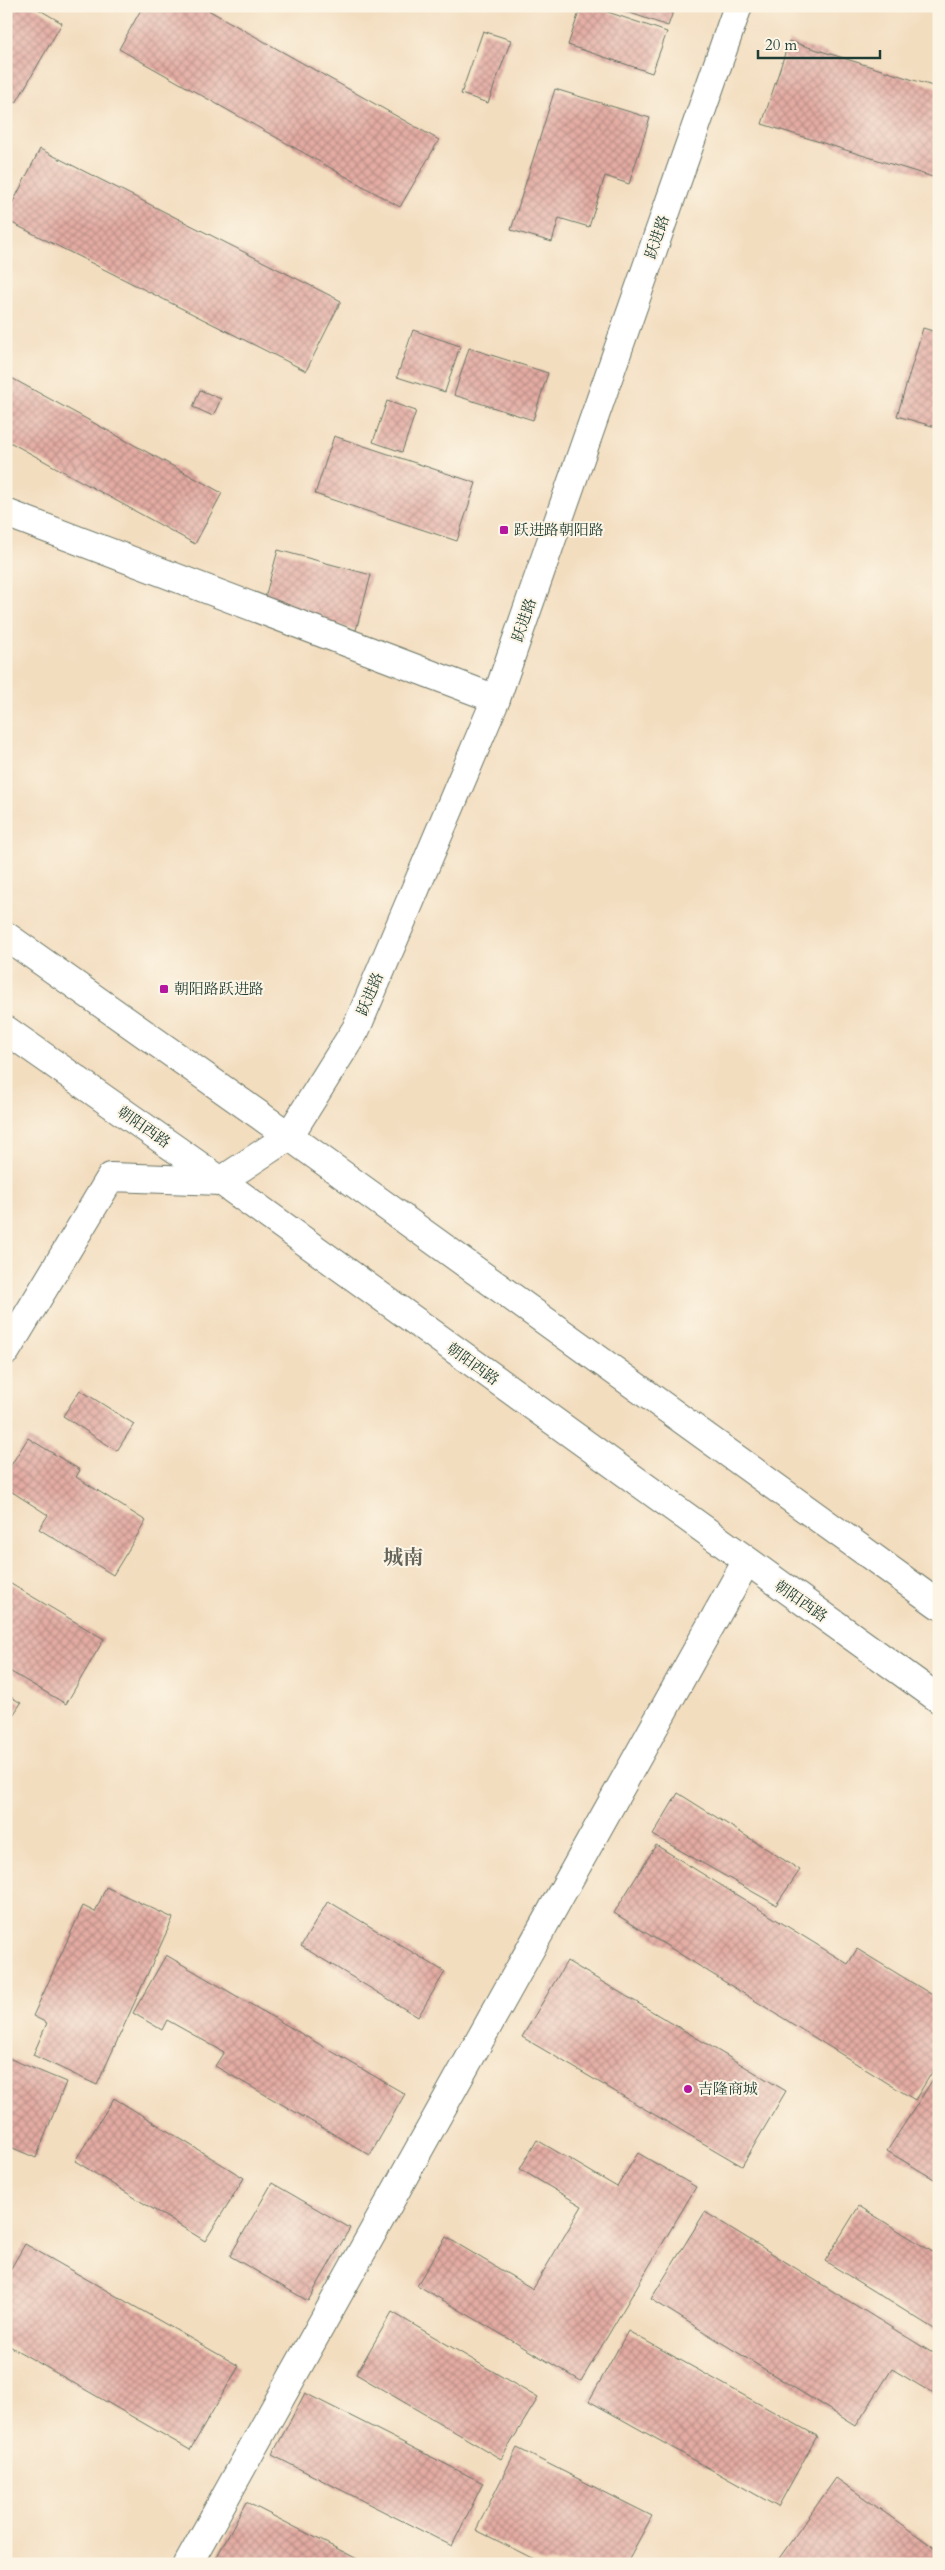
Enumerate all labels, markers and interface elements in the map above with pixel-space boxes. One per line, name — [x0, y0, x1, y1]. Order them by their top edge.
scale bar — [758, 28, 880, 60]
text: 20 m — [765, 35, 797, 55]
street label: 跃进路 — [640, 212, 674, 262]
place label: 跃进路朝阳路 — [514, 520, 604, 540]
marker: 跃进路朝阳路 — [498, 524, 510, 536]
street label: 跃进路 — [507, 595, 541, 645]
street label: 跃进路 — [352, 969, 388, 1019]
place label: 朝阳路跃进路 — [174, 979, 264, 999]
marker: 朝阳路跃进路 — [158, 983, 170, 995]
street label: 朝阳西路 — [114, 1102, 174, 1152]
street label: 朝阳西路 — [443, 1338, 503, 1390]
district label: 城南 — [383, 1544, 423, 1571]
street label: 朝阳西路 — [771, 1576, 831, 1626]
place label: 吉隆商城 — [698, 2079, 758, 2099]
marker: 吉隆商城 — [682, 2083, 694, 2095]

